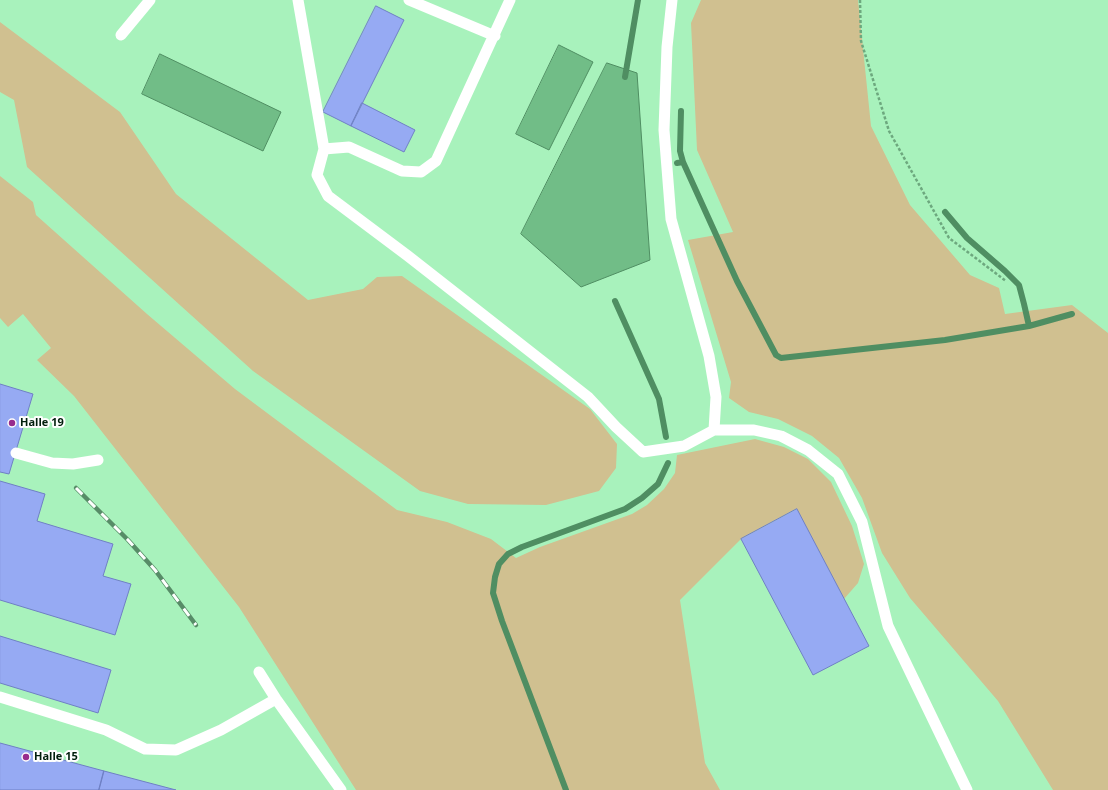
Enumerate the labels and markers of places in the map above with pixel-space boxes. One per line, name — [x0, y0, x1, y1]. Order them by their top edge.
place label: Halle 19 — [20, 416, 64, 430]
marker: Halle 19 — [7, 418, 17, 428]
place label: Halle 15 — [34, 750, 78, 764]
marker: Halle 15 — [21, 752, 31, 762]

